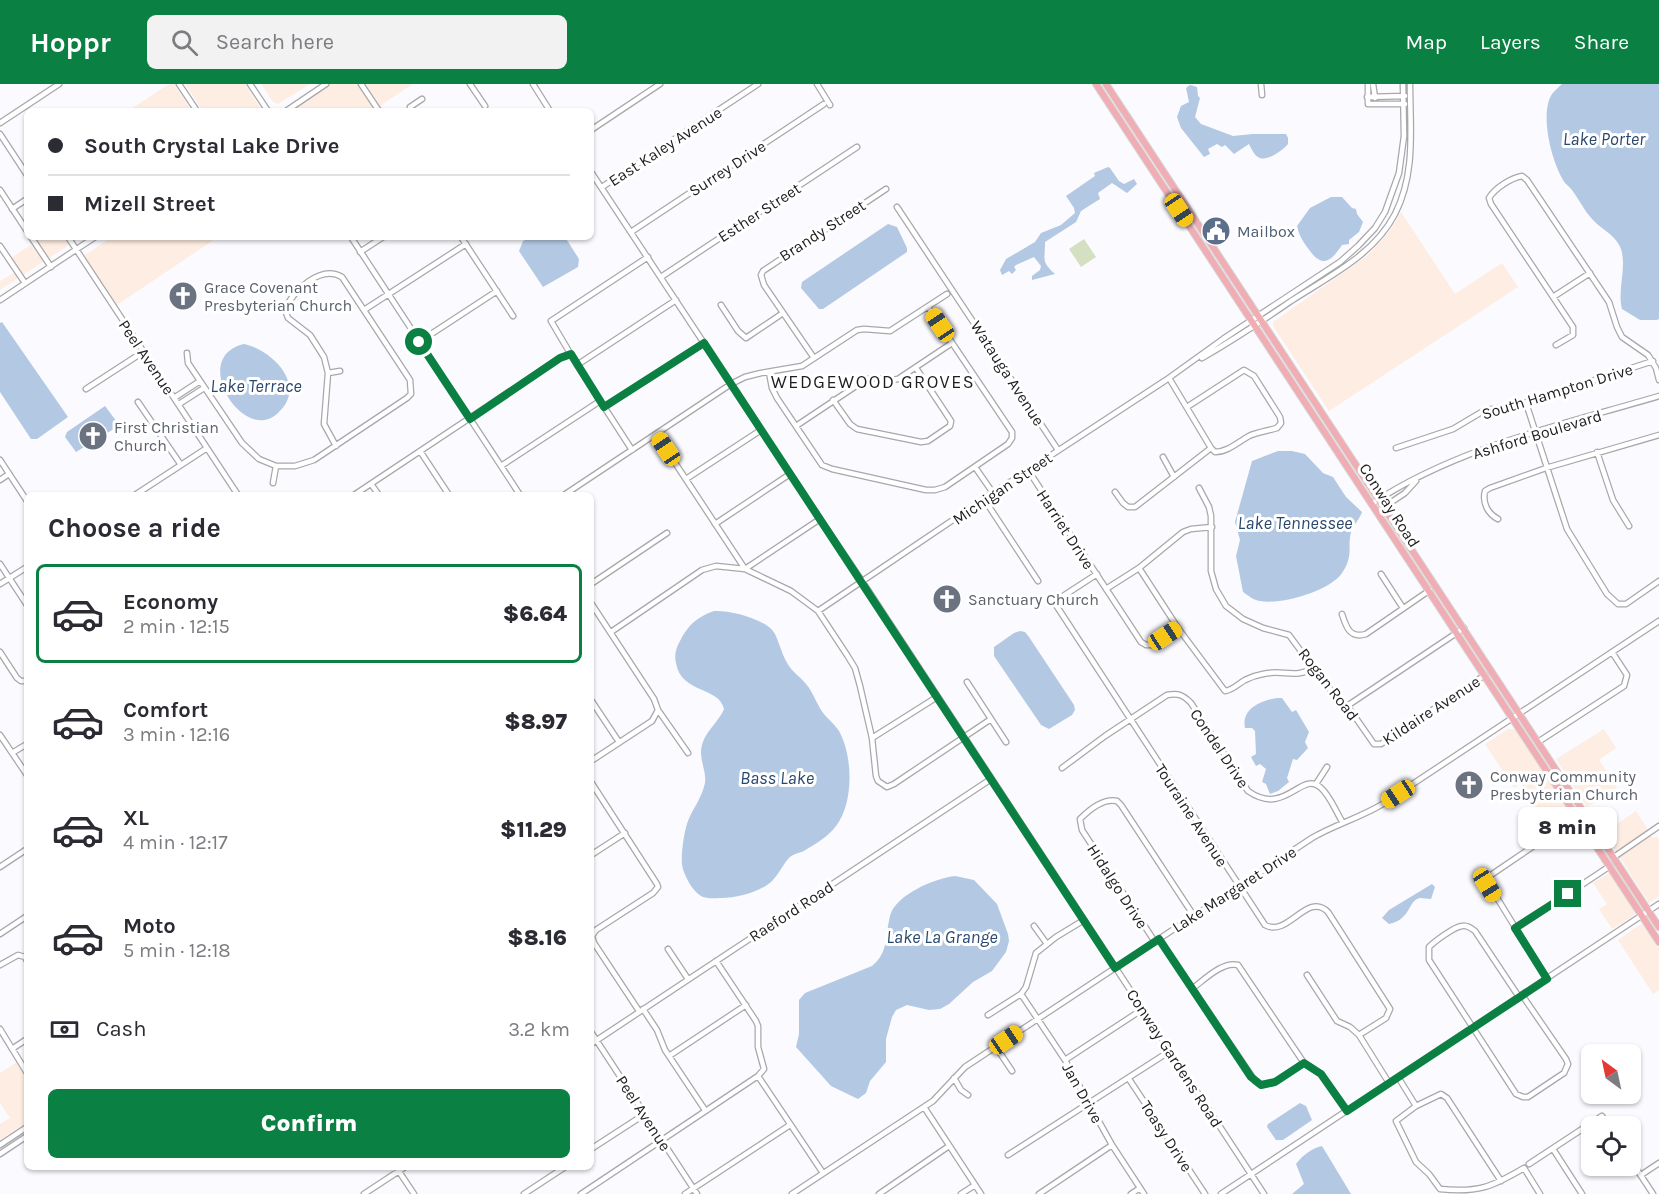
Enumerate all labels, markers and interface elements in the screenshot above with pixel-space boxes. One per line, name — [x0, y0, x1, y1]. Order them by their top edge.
search box — [147, 15, 567, 69]
text: Hoppr — [30, 26, 111, 59]
icon: search — [168, 26, 201, 59]
text: Search here — [216, 29, 334, 55]
text: Map — [1405, 30, 1447, 54]
text: Layers — [1480, 30, 1541, 54]
text: Share — [1574, 30, 1629, 54]
street label: East Kaley Avenue — [605, 103, 725, 190]
water label: Lake Porter — [1563, 128, 1646, 150]
text: South Crystal Lake Drive — [84, 133, 339, 159]
street label: Surrey Drive — [685, 137, 769, 200]
street label: Esther Street — [714, 179, 804, 246]
car — [1161, 190, 1197, 230]
text: Mizell Street — [84, 191, 215, 217]
street label: Brandy Street — [776, 196, 869, 265]
public building icon: Mailbox — [1200, 215, 1232, 247]
place label: Mailbox — [1237, 222, 1295, 241]
place label: Grace Covenant Presbyterian Church — [204, 278, 352, 315]
church icon: Grace Covenant Presbyterian Church — [167, 280, 199, 312]
car — [922, 305, 958, 345]
street label: Peel Avenue — [115, 316, 179, 398]
street label: Watauga Avenue — [967, 317, 1049, 429]
route start — [405, 328, 432, 355]
street label: South Hampton Drive — [1479, 359, 1635, 424]
district label: WEDGEWOOD GROVES — [771, 371, 975, 393]
water label: Lake Terrace — [210, 375, 302, 397]
street label: Ashford Boulevard — [1470, 406, 1604, 463]
place label: First Christian Church — [114, 418, 219, 455]
church icon: First Christian Church — [77, 420, 109, 452]
car — [648, 429, 684, 469]
street label: Michigan Street — [949, 448, 1056, 529]
street label: Conway Road — [1355, 460, 1424, 551]
street label: Harriet Drive — [1033, 486, 1098, 573]
text: Choose a ride — [48, 512, 221, 544]
water label: Lake Tennessee — [1238, 512, 1352, 534]
church icon: Sanctuary Church — [931, 583, 963, 615]
icon: car — [51, 587, 105, 641]
text: Economy — [123, 589, 218, 615]
place label: Sanctuary Church — [968, 590, 1099, 609]
text: $6.64 — [503, 601, 567, 627]
text: 2 min · 12:15 — [123, 615, 230, 638]
car — [1145, 619, 1185, 653]
street label: Rogan Road — [1294, 644, 1363, 724]
street label: Kildaire Avenue — [1379, 672, 1484, 749]
icon: car — [51, 695, 105, 749]
text: Comfort — [123, 697, 208, 723]
street label: Condel Drive — [1186, 705, 1253, 792]
text: $8.97 — [504, 709, 567, 735]
text: 3 min · 12:16 — [123, 723, 230, 746]
street label: Touraine Avenue — [1151, 760, 1232, 870]
water label: Bass Lake — [740, 767, 814, 789]
place label: Conway Community Presbyterian Church — [1490, 767, 1638, 804]
church icon: Conway Community Presbyterian Church — [1453, 769, 1485, 801]
car — [1378, 777, 1418, 811]
icon: car — [51, 803, 105, 857]
text: XL — [123, 805, 149, 831]
callout: 8 min — [1518, 807, 1618, 849]
text: 8 min — [1538, 816, 1597, 839]
text: $11.29 — [500, 817, 567, 843]
text: 4 min · 12:17 — [123, 831, 228, 854]
street label: Hidalgo Drive — [1083, 840, 1152, 932]
street label: Lake Margaret Drive — [1169, 842, 1300, 937]
car — [1470, 865, 1504, 905]
street label: Raeford Road — [745, 877, 837, 946]
route end — [1554, 880, 1581, 907]
icon: car — [51, 911, 105, 965]
text: Moto — [123, 913, 176, 939]
text: $8.16 — [507, 925, 567, 951]
water label: Lake La Grange — [886, 926, 998, 948]
text: 5 min · 12:18 — [123, 939, 231, 962]
street label: Conway Gardens Road — [1123, 986, 1226, 1131]
icon: cash — [48, 1013, 81, 1046]
text: Cash — [96, 1016, 146, 1042]
text: 3.2 km — [508, 1018, 570, 1041]
car — [986, 1022, 1026, 1058]
north arrow — [1581, 1044, 1641, 1104]
map controls — [1581, 1044, 1641, 1176]
street label: Jan Drive — [1058, 1060, 1107, 1127]
street label: Peel Avenue — [612, 1072, 675, 1155]
button: Confirm — [48, 1089, 570, 1158]
street label: Toasy Drive — [1137, 1097, 1197, 1175]
button: locate — [1581, 1116, 1641, 1176]

